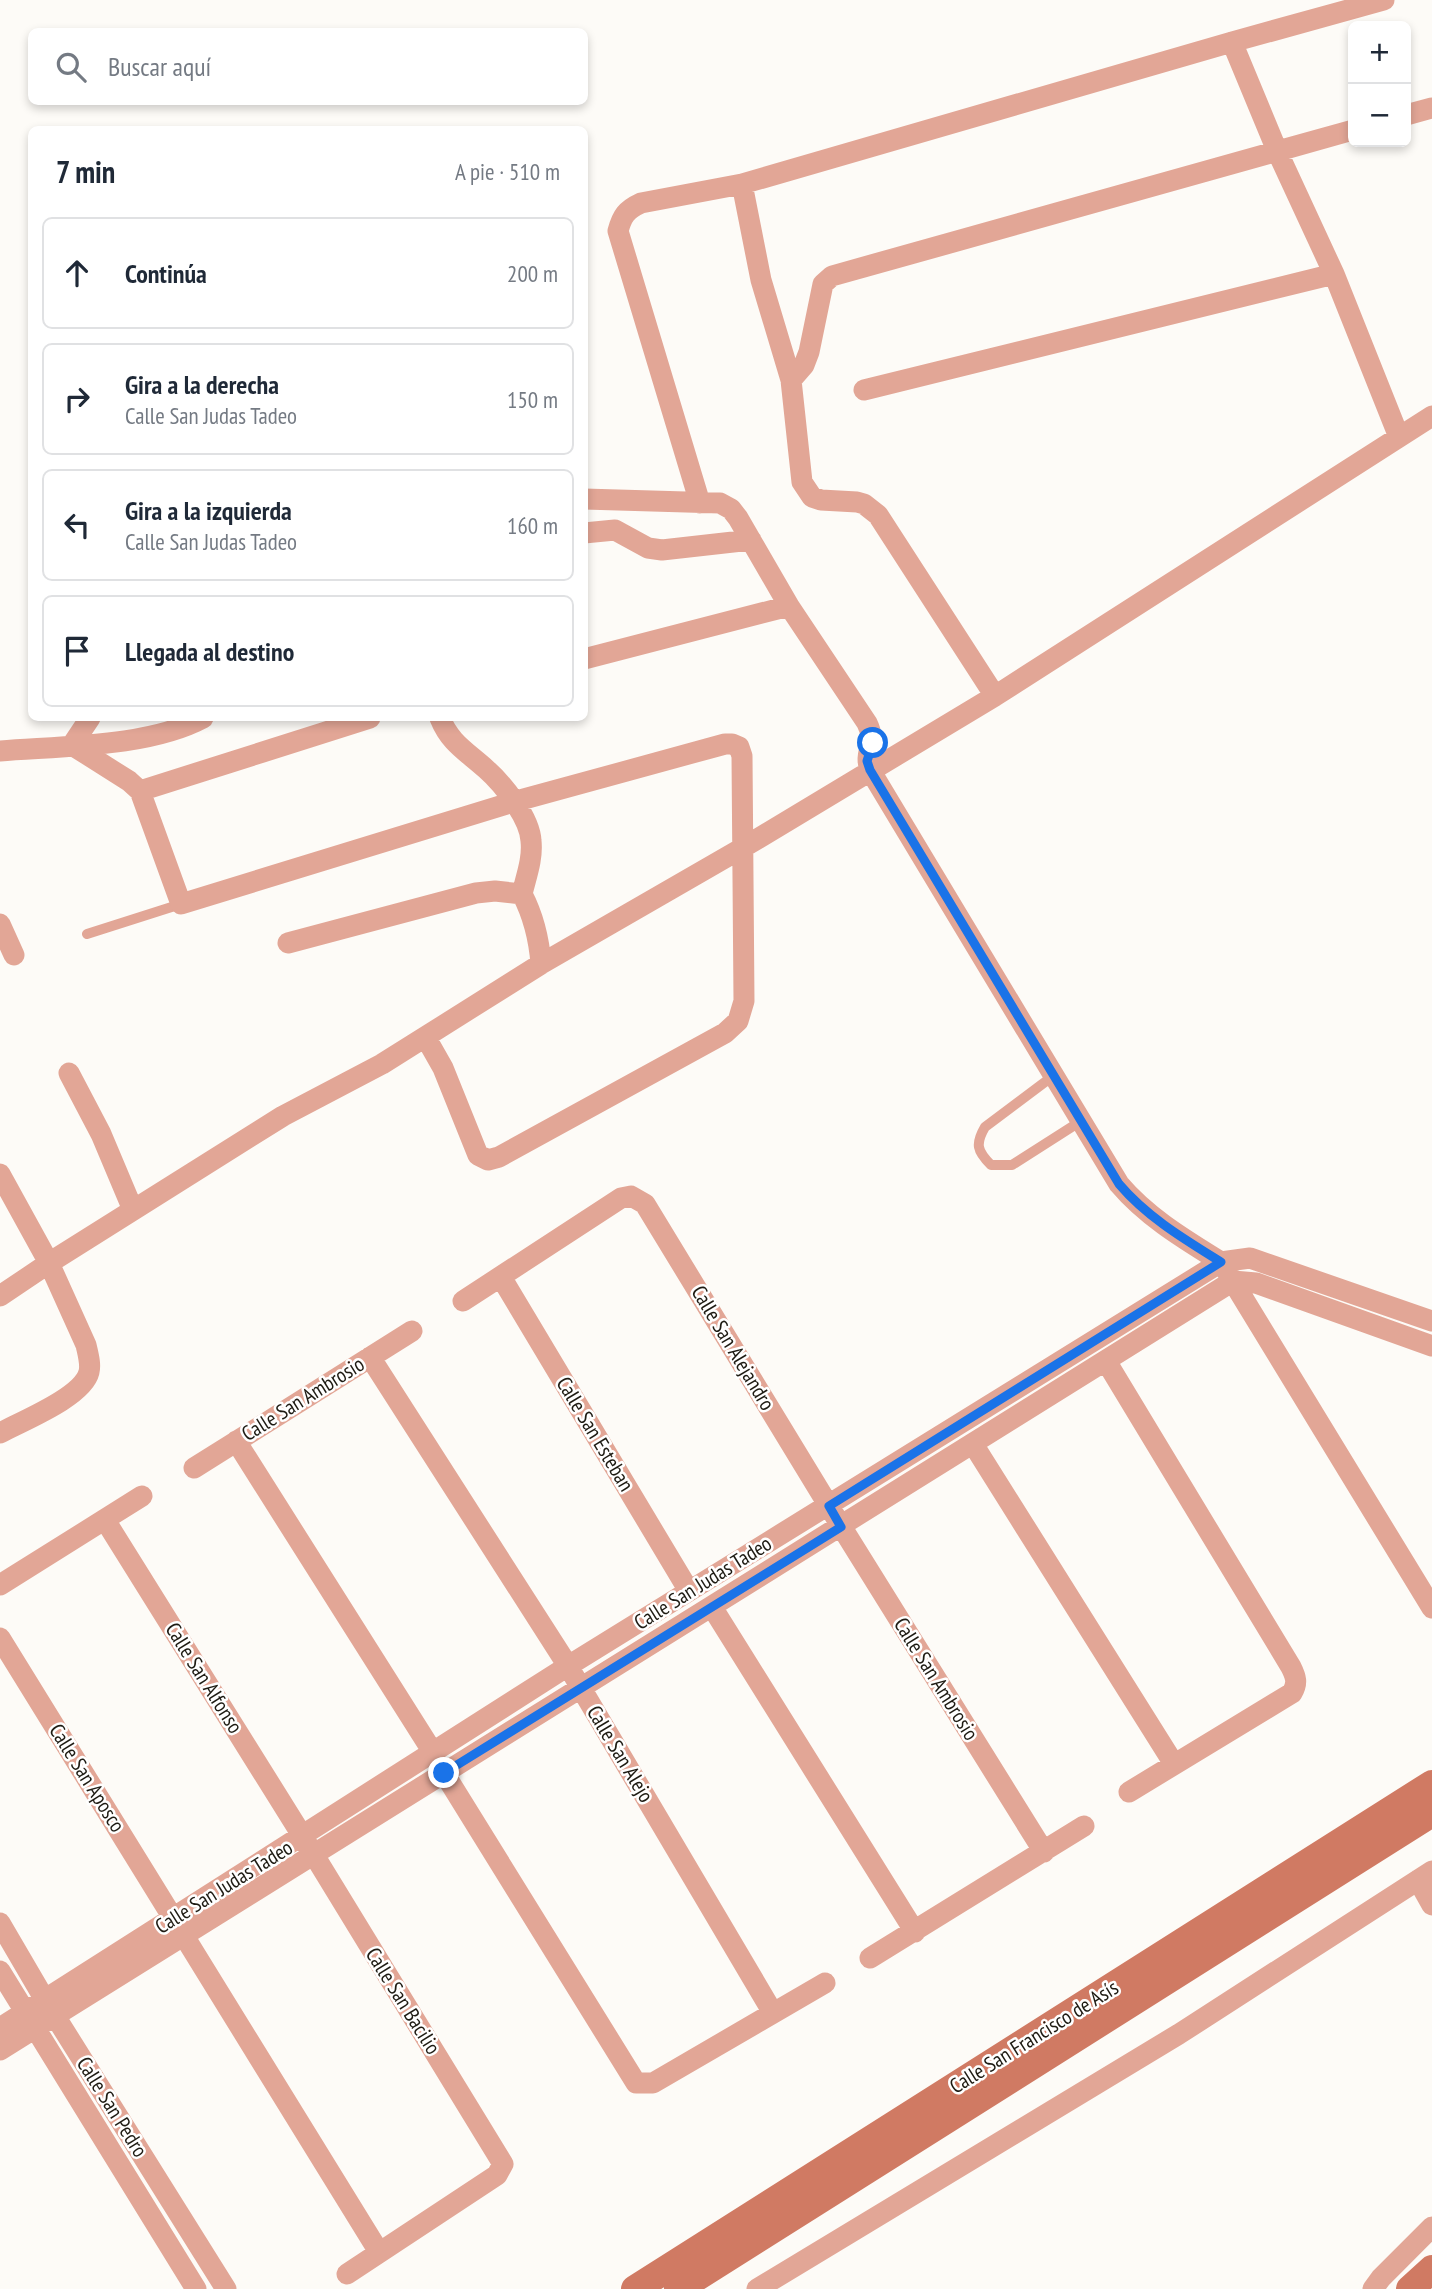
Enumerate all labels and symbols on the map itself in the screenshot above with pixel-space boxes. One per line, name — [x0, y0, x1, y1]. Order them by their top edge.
route start — [857, 727, 888, 758]
street label: Calle San Alejandro — [686, 1280, 781, 1415]
street label: Calle San Ambrosio — [236, 1350, 369, 1447]
street label: Calle San Esteban — [551, 1372, 640, 1496]
street label: Calle San Judas Tadeo — [629, 1530, 776, 1636]
street label: Calle San Ambrosio — [888, 1612, 985, 1745]
street label: Calle San Alfonso — [160, 1617, 249, 1738]
street label: Calle San Alejo — [581, 1700, 660, 1807]
street label: Calle San Aposco — [43, 1719, 131, 1837]
route end — [428, 1757, 459, 1788]
street label: Calle San Judas Tadeo — [150, 1834, 297, 1940]
street label: Calle San Bacilio — [360, 1942, 447, 2059]
street label: Calle San Francisco de Asís — [944, 1974, 1123, 2099]
street label: Calle San Pedro — [71, 2052, 154, 2162]

